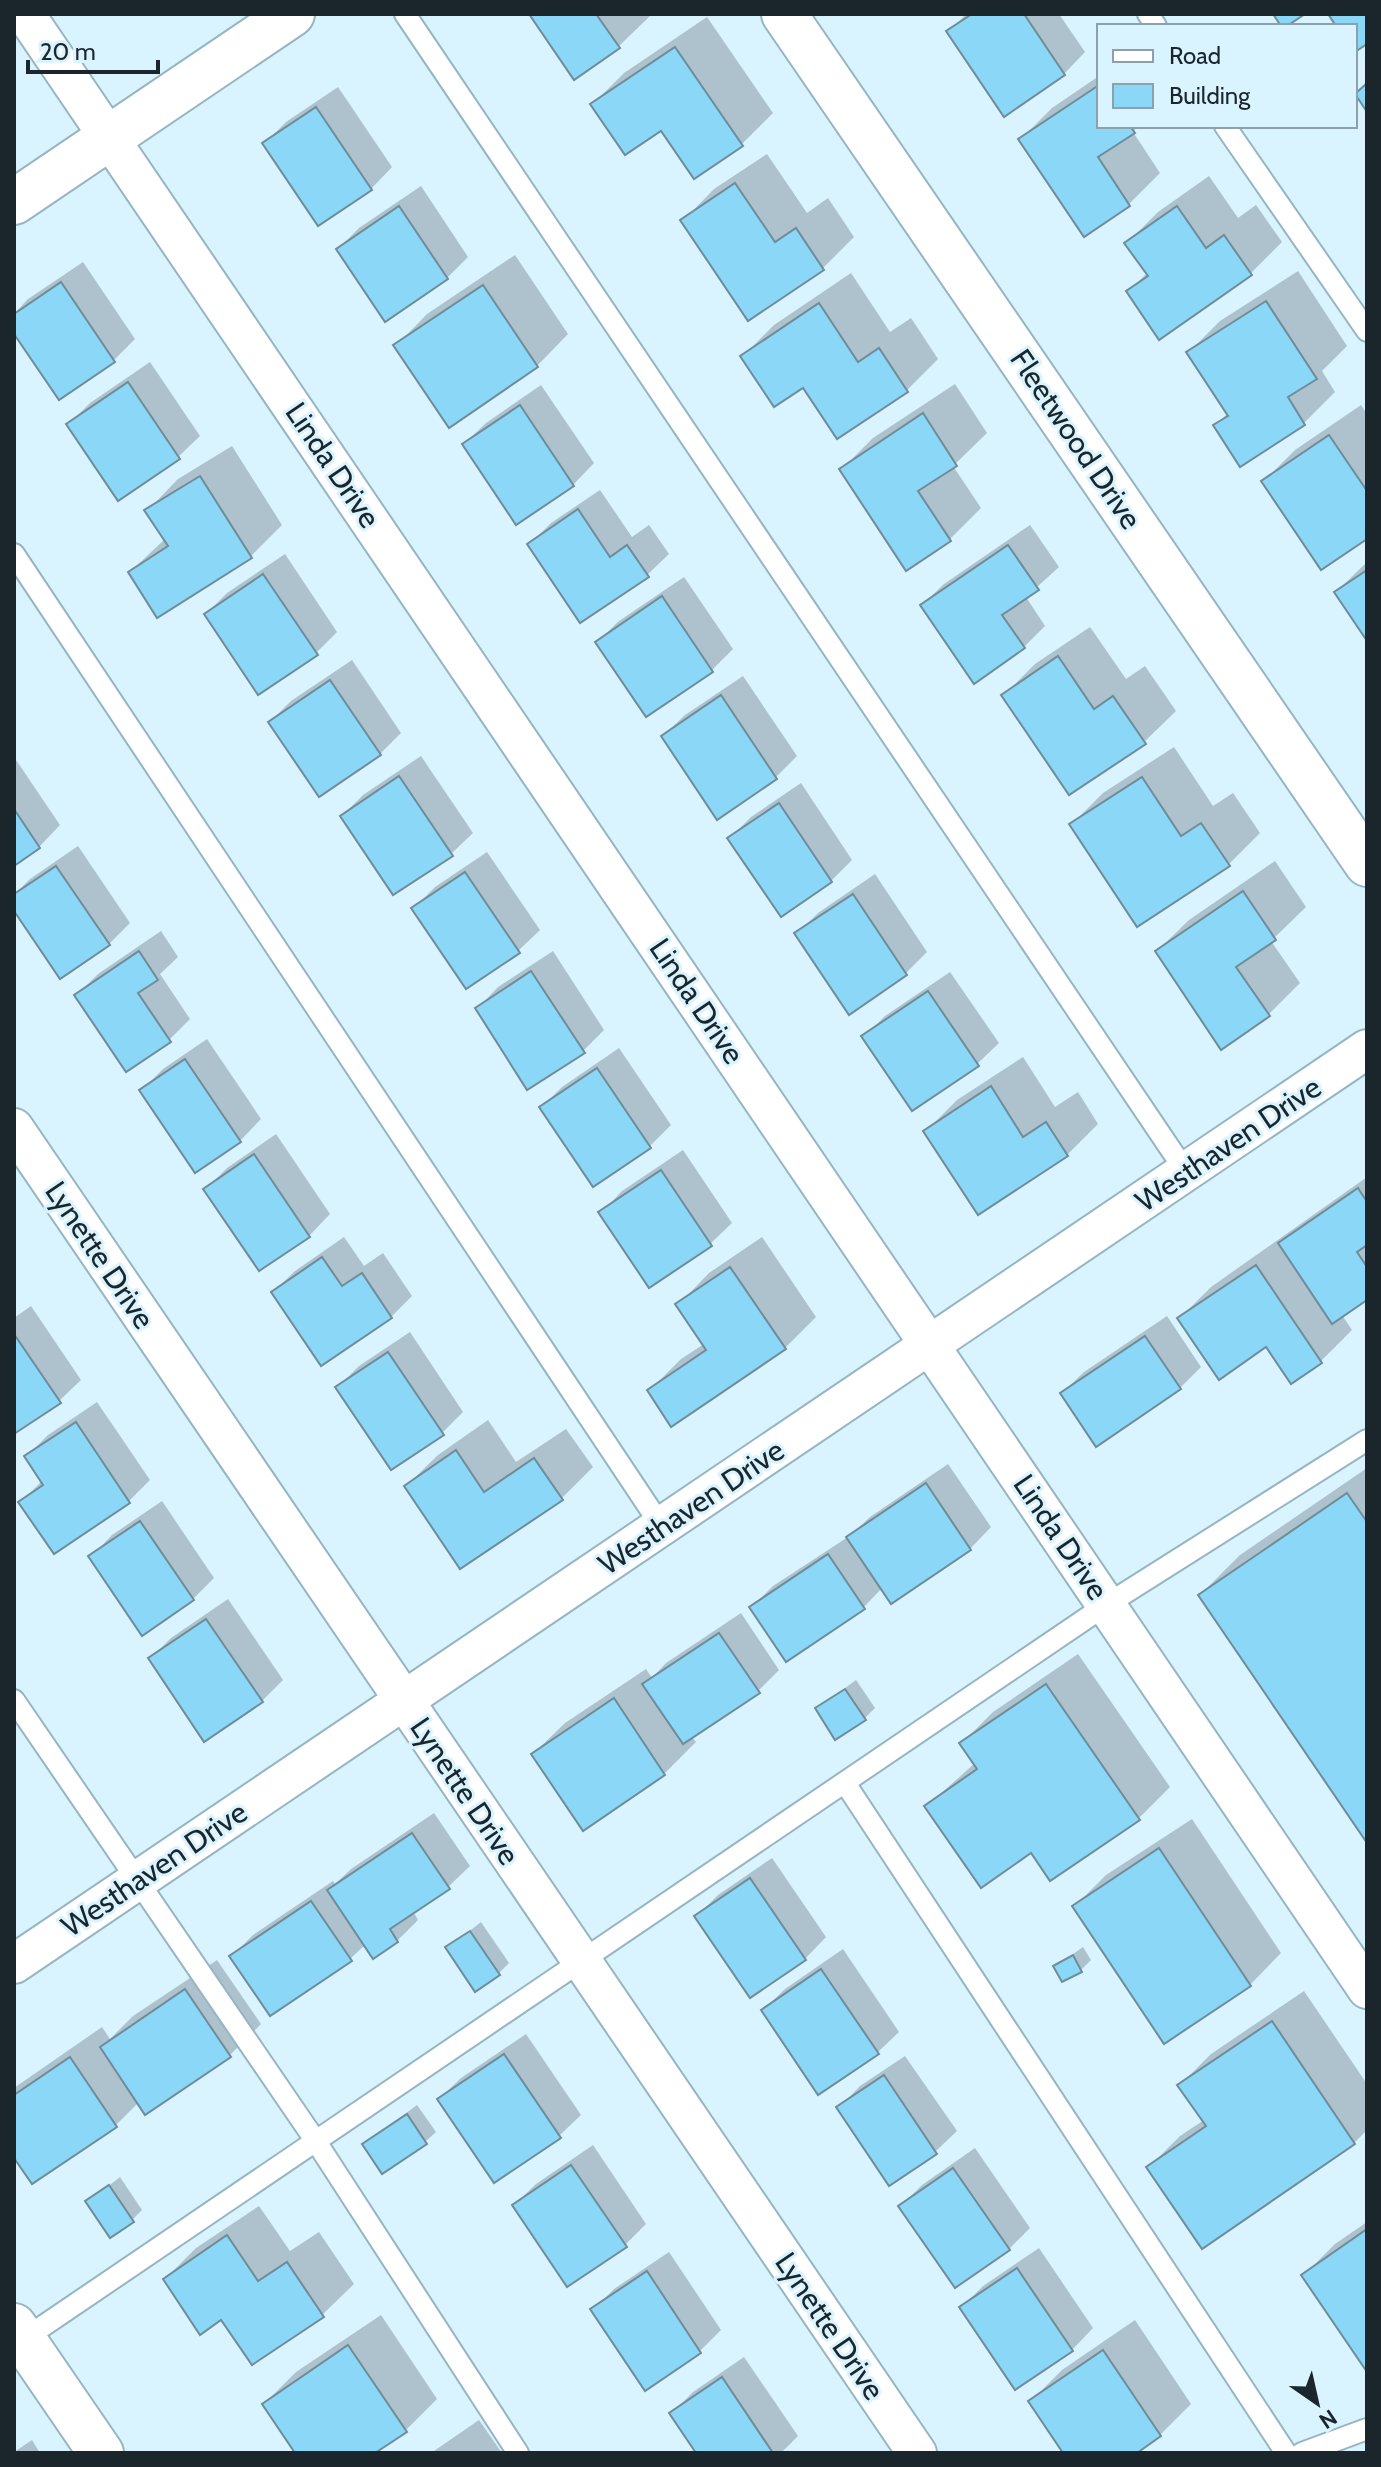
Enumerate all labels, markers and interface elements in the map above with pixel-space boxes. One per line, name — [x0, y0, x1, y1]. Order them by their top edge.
scale bar — [28, 24, 158, 74]
legend — [1097, 24, 1357, 128]
text: 20 m — [40, 37, 96, 66]
text: Road — [1169, 41, 1221, 70]
text: Building — [1169, 81, 1251, 110]
street label: Fleetwood Drive — [1002, 342, 1150, 536]
street label: Linda Drive — [278, 395, 388, 535]
street label: Linda Drive — [642, 931, 752, 1071]
street label: Westhaven Drive — [1128, 1068, 1328, 1220]
street label: Lynette Drive — [37, 1174, 163, 1336]
street label: Westhaven Drive — [591, 1431, 791, 1583]
street label: Linda Drive — [1006, 1467, 1116, 1607]
street label: Lynette Drive — [402, 1710, 528, 1872]
street label: Westhaven Drive — [54, 1793, 254, 1945]
street label: Lynette Drive — [767, 2245, 893, 2407]
north arrow — [1277, 2363, 1357, 2443]
text: N — [1314, 2404, 1342, 2435]

